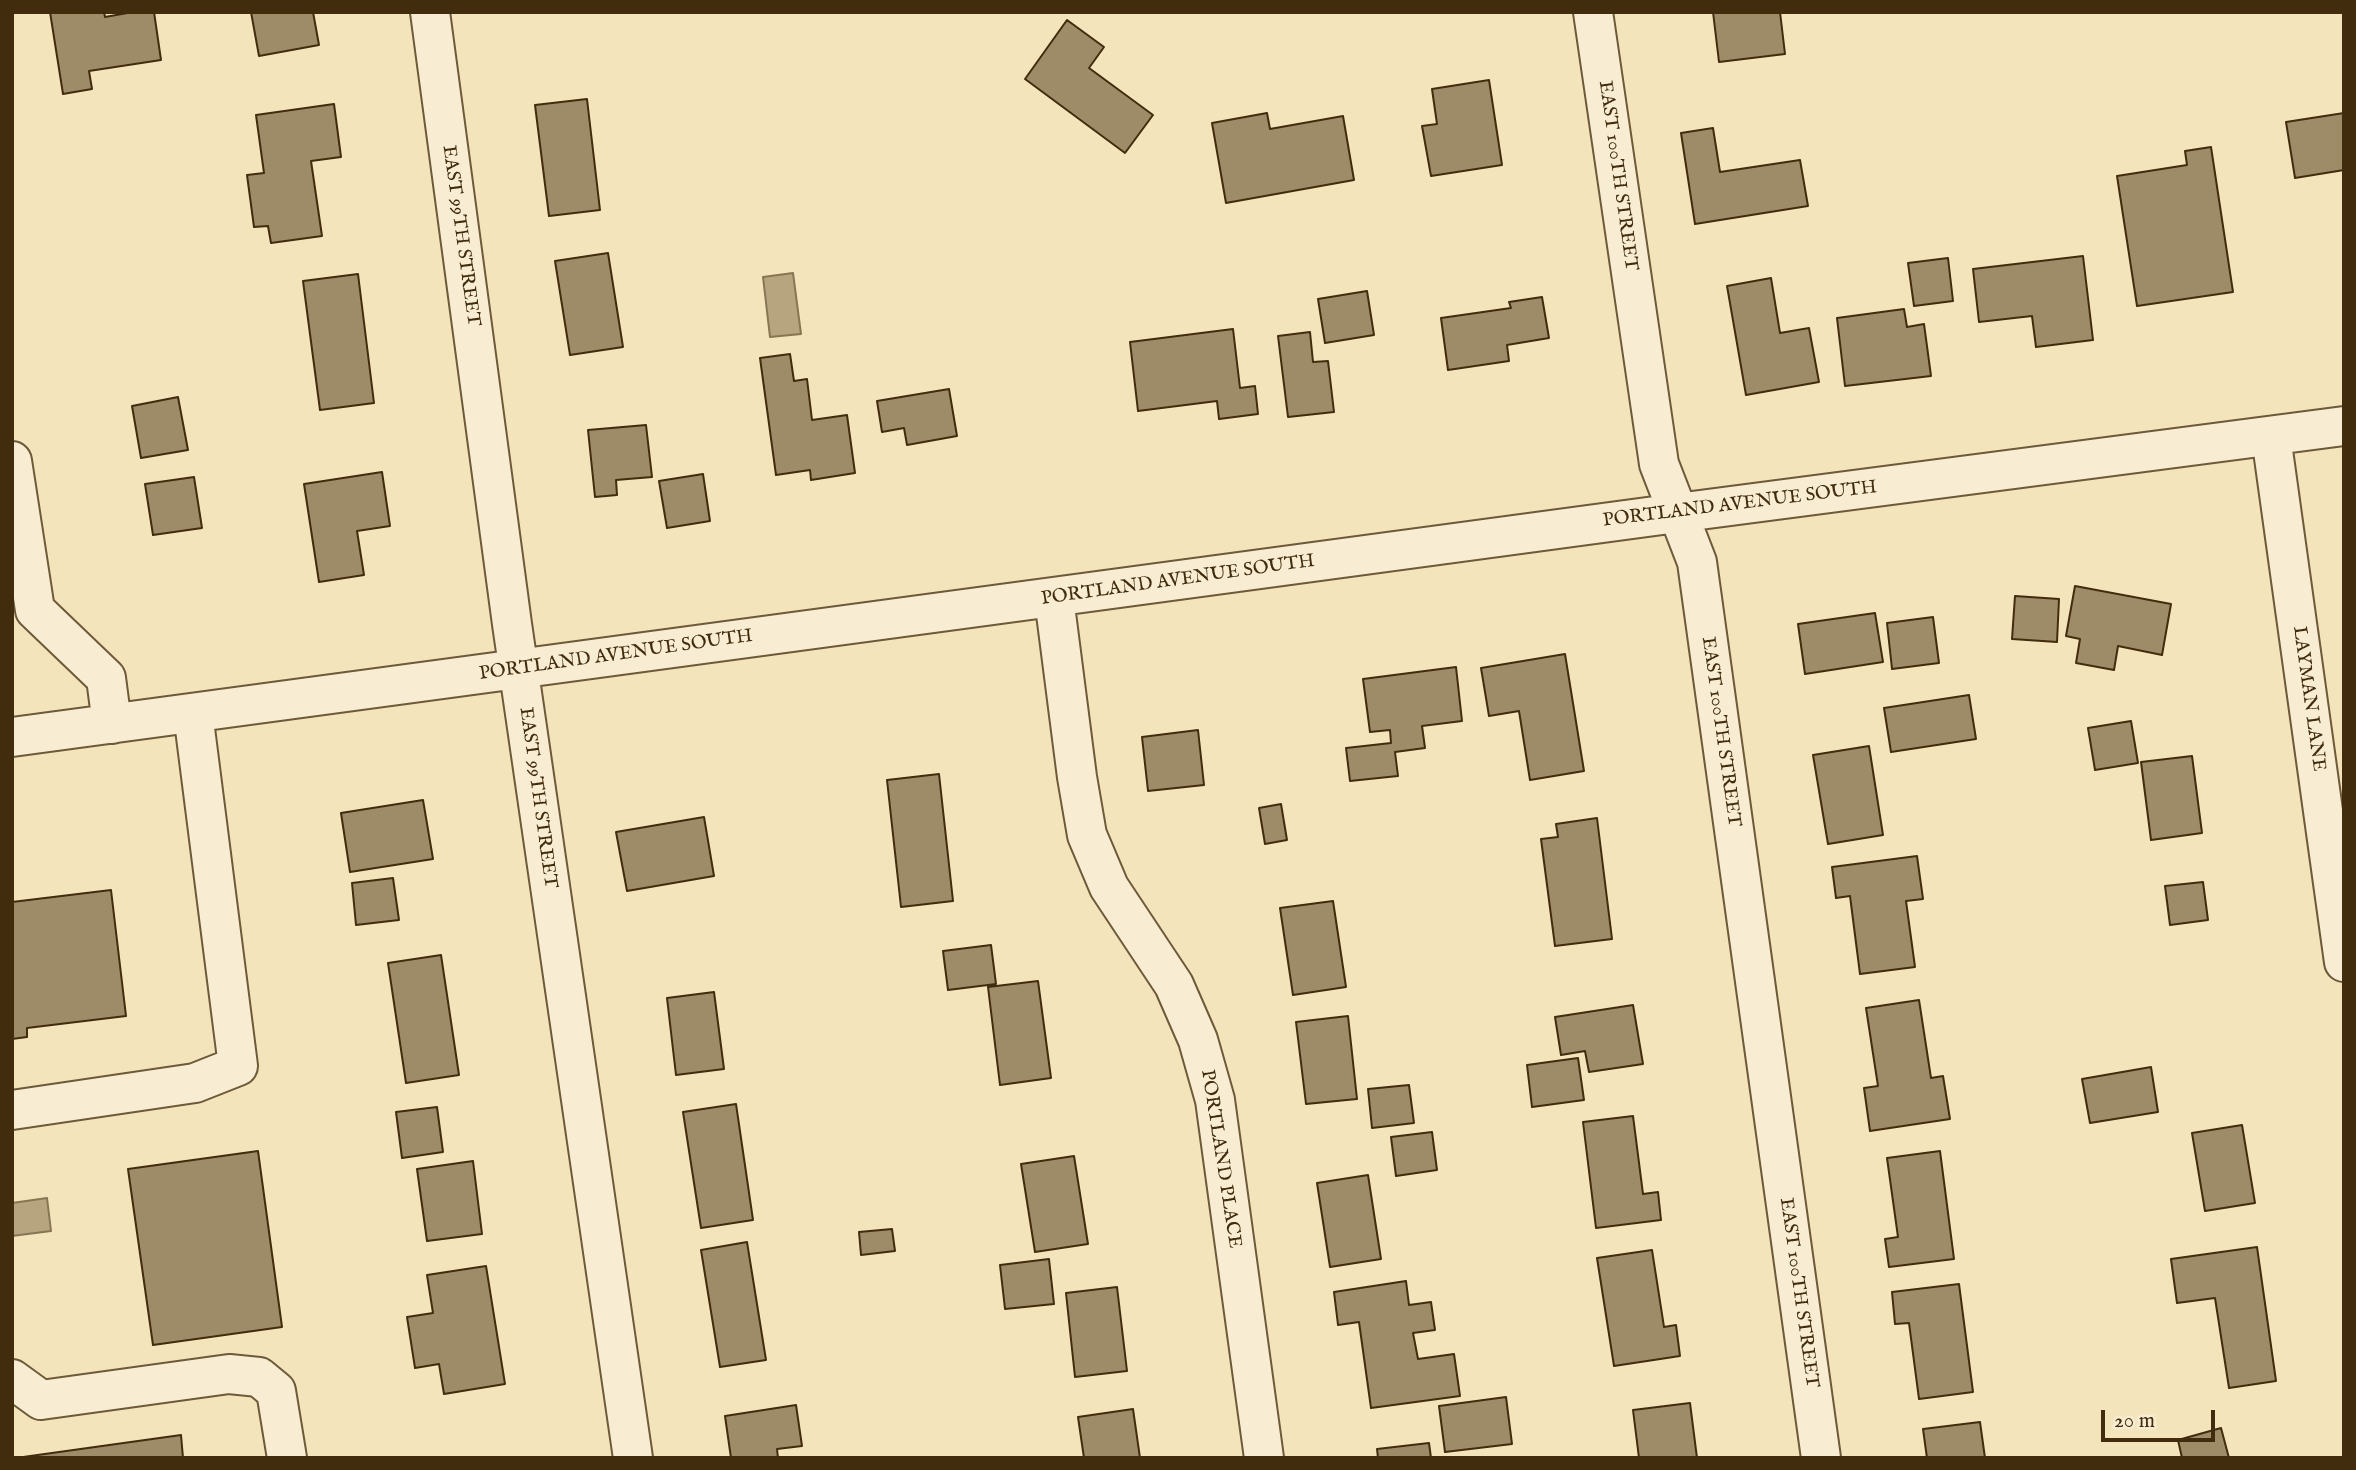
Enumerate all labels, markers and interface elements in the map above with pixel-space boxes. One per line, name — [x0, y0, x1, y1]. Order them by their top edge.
street label: EAST 100TH STREET — [1592, 79, 1642, 273]
street label: EAST 99TH STREET — [436, 144, 484, 328]
street label: PORTLAND AVENUE SOUTH — [1602, 477, 1878, 533]
street label: PORTLAND AVENUE SOUTH — [1040, 551, 1316, 611]
street label: LAYMAN LANE — [2287, 625, 2329, 773]
street label: PORTLAND AVENUE SOUTH — [478, 626, 754, 686]
street label: EAST 100TH STREET — [1695, 635, 1745, 829]
street label: EAST 99TH STREET — [513, 706, 561, 890]
street label: PORTLAND PLACE — [1195, 1068, 1245, 1250]
street label: EAST 100TH STREET — [1773, 1196, 1823, 1390]
scale bar — [2104, 1396, 2218, 1440]
text: 20 m — [2114, 1408, 2155, 1435]

